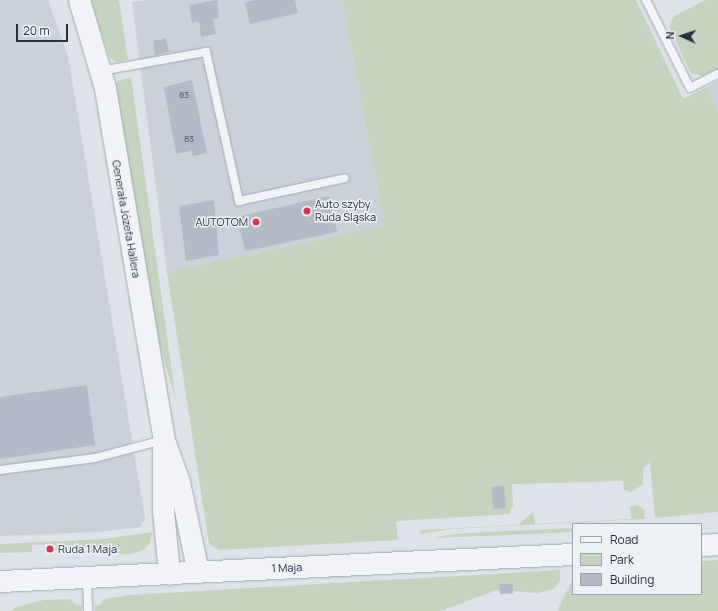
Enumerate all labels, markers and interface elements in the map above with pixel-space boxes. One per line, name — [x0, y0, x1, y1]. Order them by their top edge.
scale bar — [18, 16, 70, 42]
north arrow — [662, 16, 702, 56]
text: 20 m — [23, 22, 50, 39]
text: N — [662, 31, 677, 40]
house number: 83 — [179, 90, 189, 100]
house number: 83 — [184, 134, 194, 144]
street label: Generała Józefa Hallera — [109, 159, 143, 279]
place label: Auto szyby Ruda Śląska — [315, 198, 376, 224]
marker: Auto szyby Ruda Śląska — [302, 206, 312, 216]
place label: AUTOTOM — [195, 215, 248, 229]
marker: AUTOTOM — [251, 217, 261, 227]
legend — [572, 523, 702, 595]
text: Road — [610, 531, 638, 548]
place label: Ruda 1 Maja — [58, 542, 117, 556]
marker: Ruda 1 Maja — [45, 544, 55, 554]
text: Park — [610, 551, 634, 568]
street label: 1 Maja — [271, 561, 303, 575]
text: Building — [610, 571, 654, 588]

